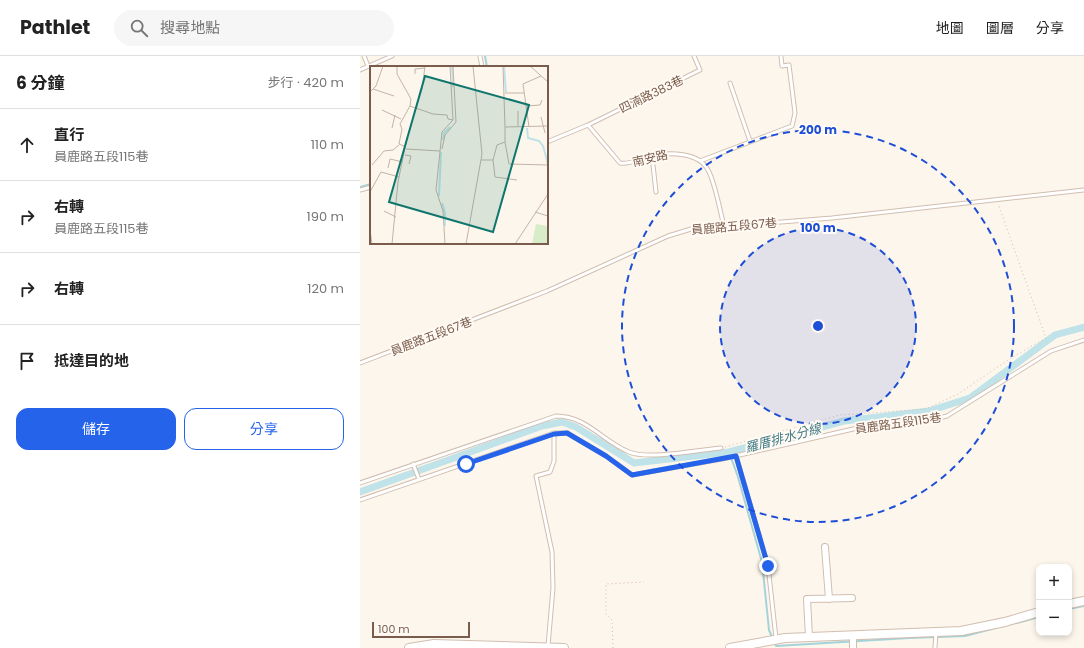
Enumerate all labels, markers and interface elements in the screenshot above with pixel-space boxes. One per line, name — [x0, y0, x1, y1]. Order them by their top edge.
search box — [114, 10, 394, 46]
text: Pathlet — [20, 14, 90, 41]
icon: search — [128, 17, 150, 39]
text: 搜尋地點 — [160, 17, 220, 38]
text: 地圖 — [936, 18, 964, 38]
text: 圖層 — [986, 18, 1014, 38]
text: 分享 — [1036, 18, 1064, 38]
inset map — [370, 66, 548, 244]
text: 6 分鐘 — [16, 71, 64, 95]
street label: 四湳路383巷 — [616, 71, 686, 117]
text: 步行 · 420 m — [268, 73, 344, 92]
text: 200 m — [799, 121, 837, 138]
text: 直行 — [54, 124, 84, 145]
icon: ahead — [16, 134, 38, 156]
text: 110 m — [311, 135, 344, 154]
street label: 南安路 — [631, 146, 669, 170]
text: 員鹿路五段115巷 — [54, 147, 148, 166]
text: 右轉 — [54, 196, 84, 217]
icon: right — [16, 206, 38, 228]
text: 190 m — [307, 207, 344, 226]
street label: 員鹿路五段67巷 — [690, 214, 778, 238]
text: 員鹿路五段115巷 — [54, 219, 148, 238]
text: 100 m — [800, 219, 836, 236]
icon: right — [16, 278, 38, 300]
text: 右轉 — [54, 278, 84, 299]
text: 120 m — [307, 279, 344, 298]
street label: 員鹿路五段67巷 — [388, 313, 474, 359]
centre of rings — [811, 319, 825, 333]
icon: arrive — [16, 350, 38, 372]
text: 抵達目的地 — [54, 350, 129, 371]
button: 儲存 — [16, 408, 176, 450]
button: 分享 — [184, 408, 344, 450]
street label: 員鹿路五段115巷 — [854, 409, 942, 437]
water label: 羅厝排水分線 — [743, 418, 825, 457]
route start — [457, 455, 475, 473]
route end — [759, 557, 777, 575]
map controls — [1036, 564, 1072, 636]
button: + — [1036, 564, 1072, 600]
button: − — [1036, 600, 1072, 636]
scale bar — [372, 620, 470, 639]
text: 100 m — [378, 621, 410, 637]

